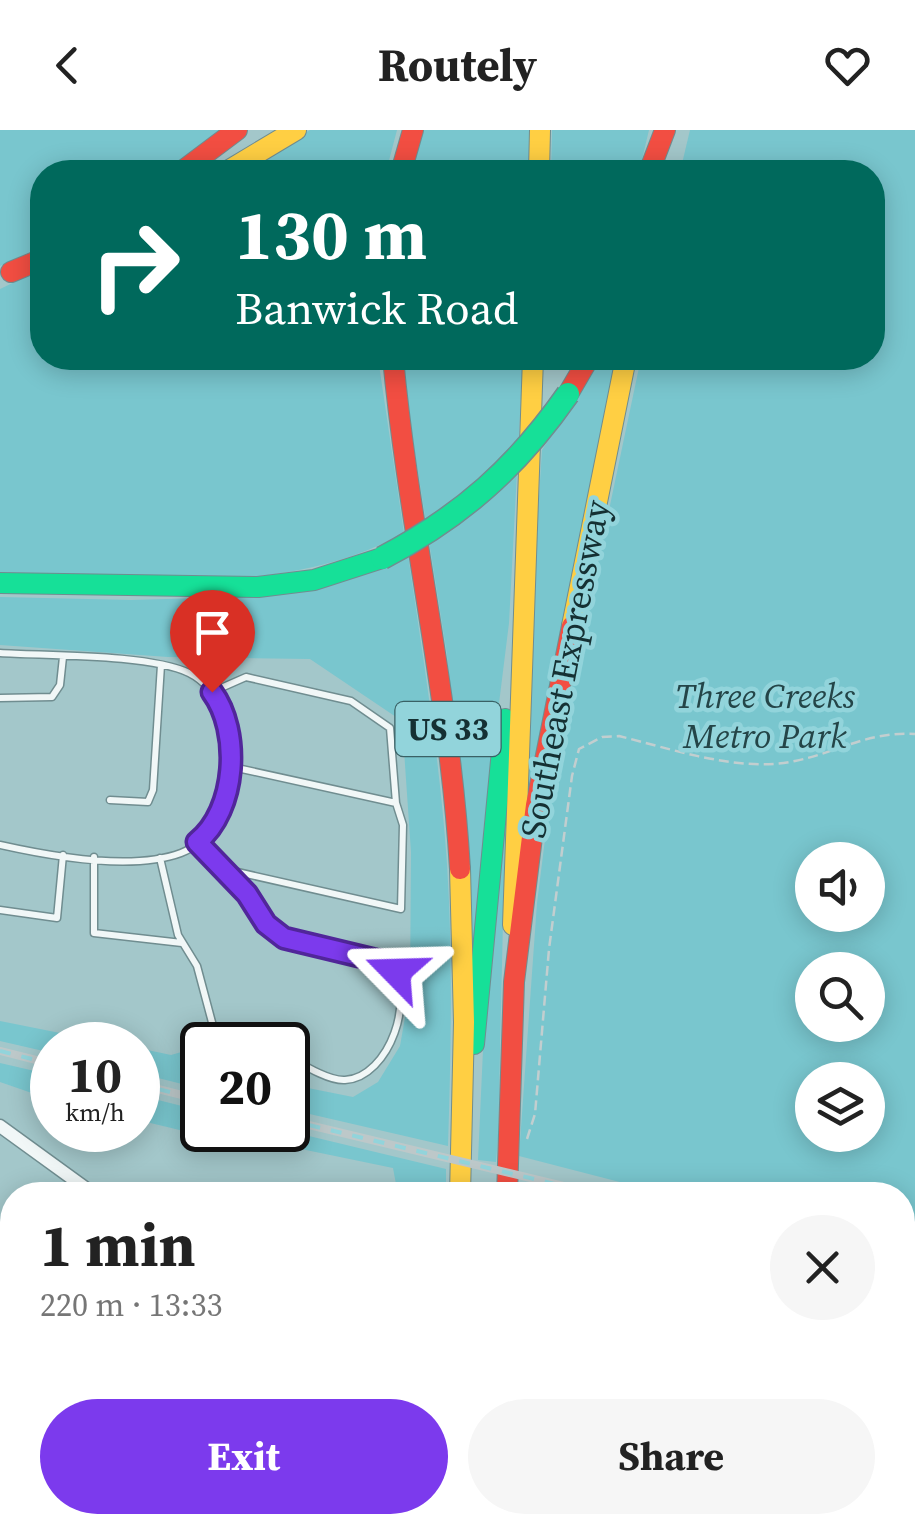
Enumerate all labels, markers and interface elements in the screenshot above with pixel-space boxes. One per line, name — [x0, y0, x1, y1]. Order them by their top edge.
text: Routely — [378, 34, 537, 96]
icon: back — [40, 38, 95, 93]
icon: heart — [820, 38, 875, 93]
text: 130 m — [235, 186, 427, 282]
icon: right — [70, 200, 200, 330]
text: Banwick Road — [235, 277, 518, 339]
street label: Southeast Expressway — [509, 496, 621, 842]
pin — [170, 590, 255, 693]
icon: arrive — [185, 605, 240, 660]
park label: Three Creeks Metro Park — [675, 672, 855, 760]
road number: US 33 — [396, 702, 500, 756]
map controls — [795, 842, 885, 1152]
button: sound — [795, 842, 885, 932]
position arrow — [344, 920, 448, 1024]
button: search — [795, 952, 885, 1042]
speed limit sign: 20 — [180, 1022, 310, 1152]
text: 10 — [68, 1040, 122, 1109]
button: layers — [795, 1062, 885, 1152]
text: km/h — [65, 1095, 125, 1129]
text: 1 min — [40, 1204, 196, 1286]
button: close — [770, 1215, 875, 1320]
text: 220 m · 13:33 — [40, 1283, 222, 1327]
button: Exit — [40, 1399, 448, 1514]
button: Share — [468, 1399, 875, 1514]

